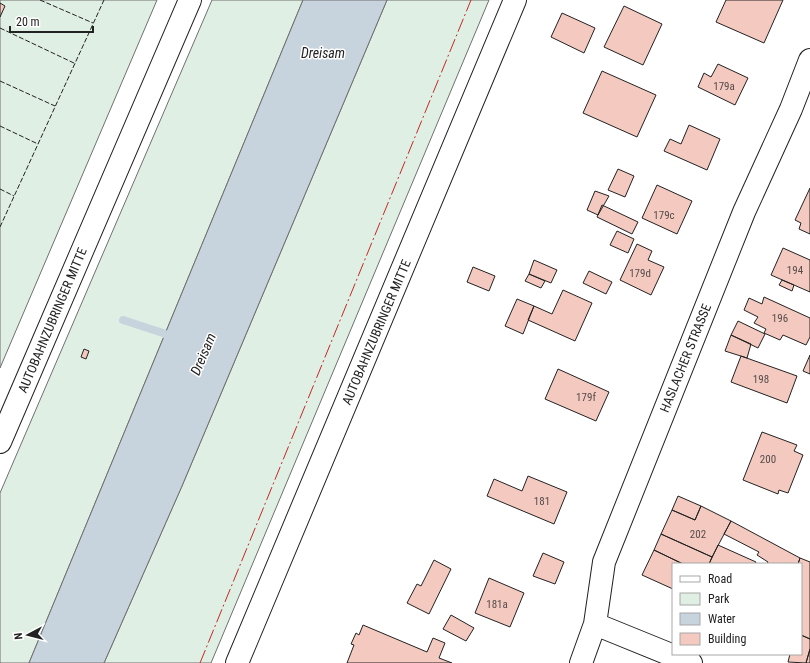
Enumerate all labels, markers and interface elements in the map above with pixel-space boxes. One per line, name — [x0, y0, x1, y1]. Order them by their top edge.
scale bar — [10, 8, 93, 34]
text: 20 m — [16, 15, 40, 29]
water label: Dreisam — [301, 45, 345, 61]
house number: 179a — [713, 80, 735, 93]
house number: 179c — [653, 209, 675, 222]
street label: AUTOBAHNZUBRINGER MITTE — [15, 245, 90, 395]
street label: AUTOBAHNZUBRINGER MITTE — [339, 257, 414, 407]
house number: 194 — [787, 264, 804, 277]
house number: 179d — [629, 267, 651, 280]
street label: HASLACHER STRASSE — [657, 302, 714, 415]
house number: 196 — [772, 312, 788, 325]
water label: Dreisam — [187, 331, 219, 377]
house number: 198 — [753, 373, 769, 386]
house number: 179f — [576, 391, 596, 404]
house number: 200 — [760, 453, 776, 466]
house number: 181 — [534, 495, 550, 508]
house number: 202 — [690, 528, 706, 541]
legend — [672, 563, 802, 655]
text: Road — [708, 572, 732, 586]
text: Park — [708, 592, 730, 606]
house number: 181a — [486, 598, 508, 611]
text: Water — [708, 612, 736, 626]
north arrow — [8, 615, 48, 655]
text: N — [12, 632, 25, 640]
text: Building — [708, 632, 746, 646]

